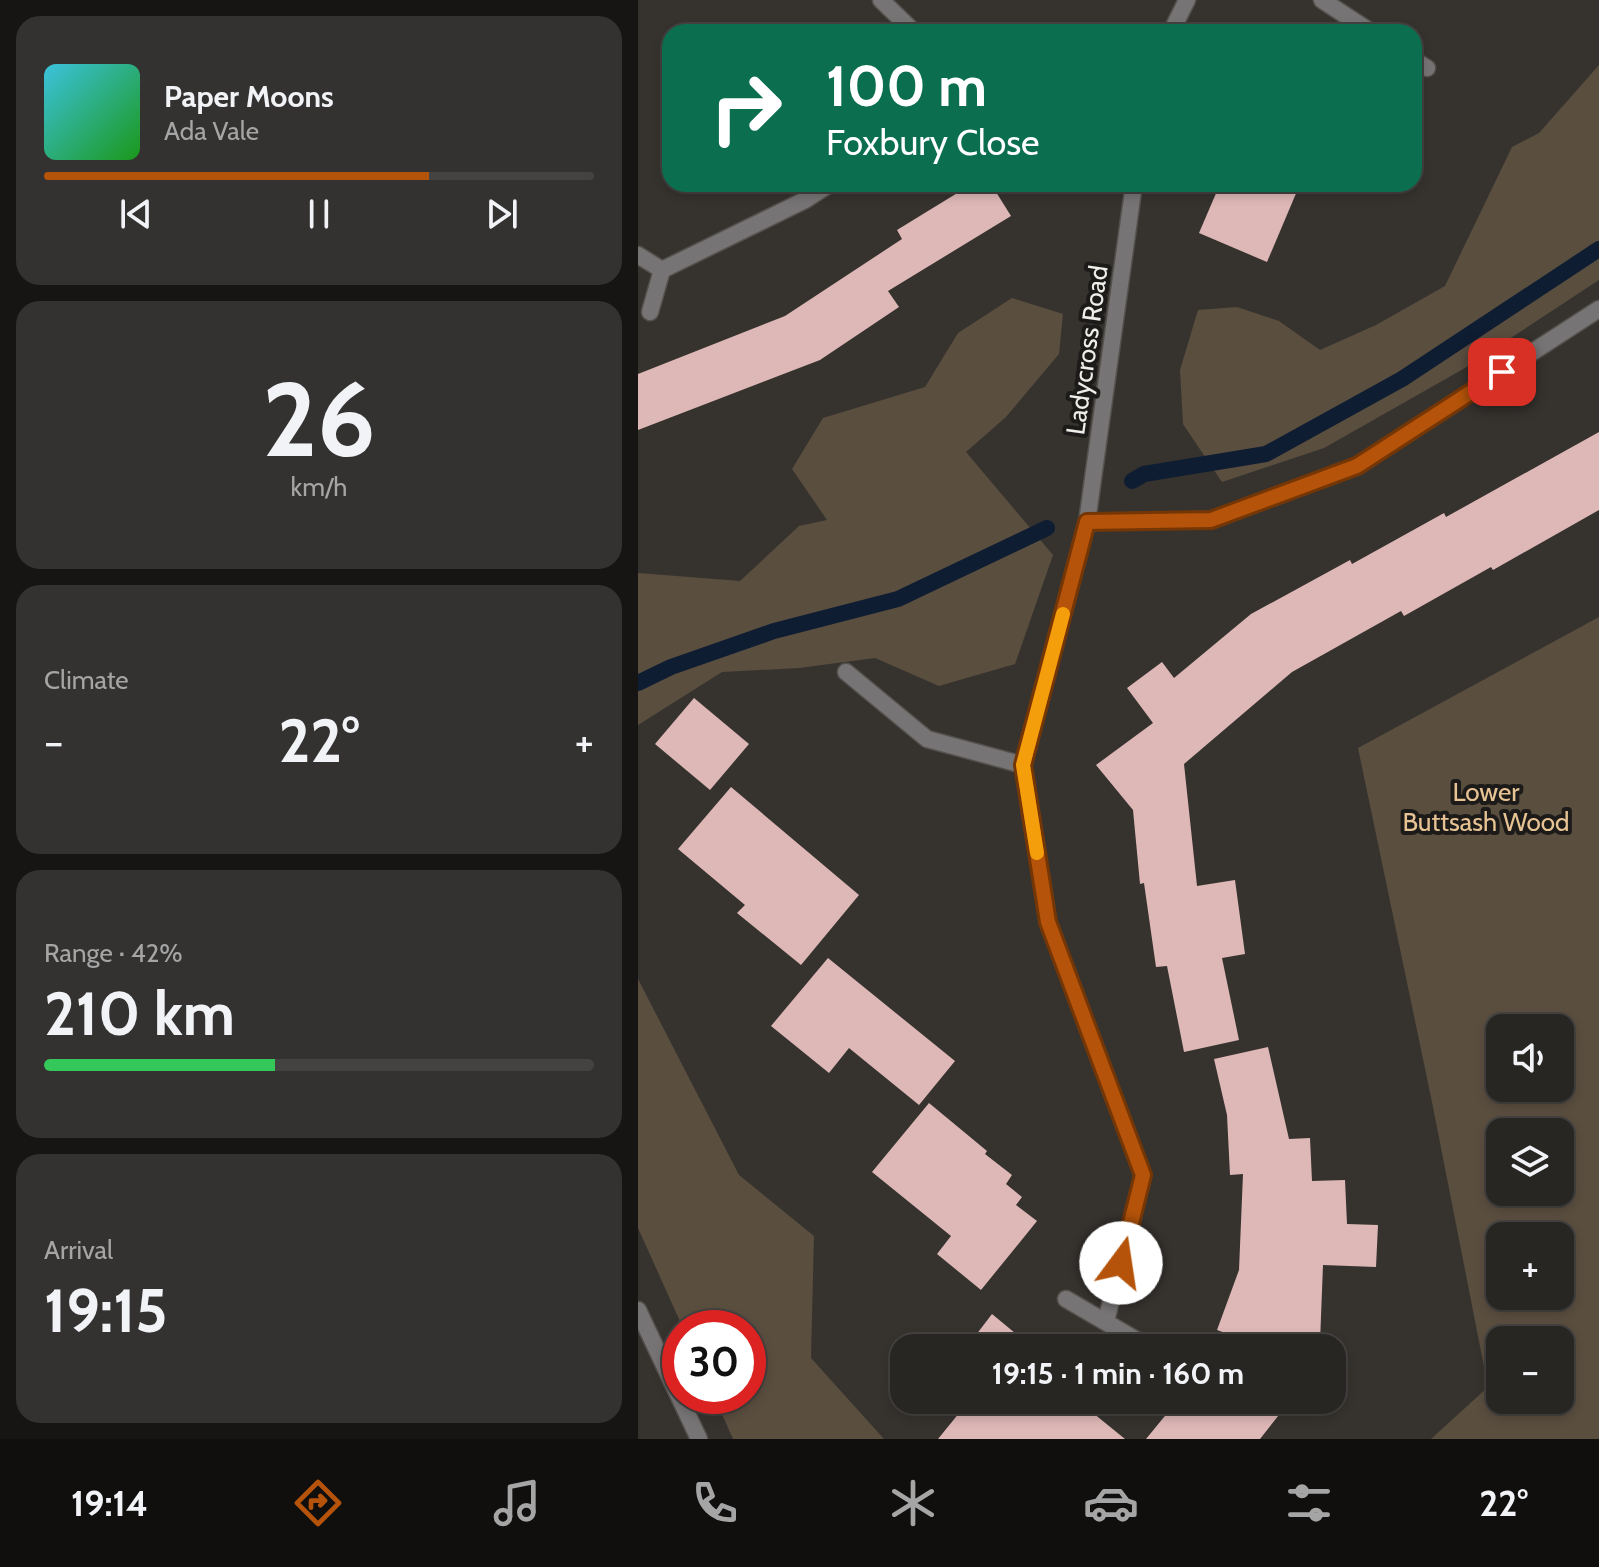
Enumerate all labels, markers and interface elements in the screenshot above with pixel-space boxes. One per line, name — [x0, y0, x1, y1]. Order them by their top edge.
text: 100 m — [826, 52, 987, 120]
icon: right — [694, 56, 798, 160]
text: Paper Moons — [164, 78, 334, 115]
text: Ada Vale — [164, 115, 259, 147]
text: Foxbury Close — [826, 120, 1040, 164]
icon: previous — [114, 192, 158, 236]
icon: pause — [297, 192, 341, 236]
icon: next — [480, 192, 524, 236]
street label: Ladycross Road — [1059, 263, 1115, 437]
pin — [1468, 338, 1536, 406]
icon: arrive — [1480, 350, 1524, 394]
text: 26 — [262, 356, 376, 482]
text: km/h — [291, 471, 347, 503]
text: Climate — [44, 664, 129, 696]
text: 22° — [279, 704, 359, 777]
text: − — [44, 715, 63, 768]
text: + — [575, 715, 594, 768]
park label: Lower Buttsash Wood — [1402, 776, 1570, 838]
text: Range · 42% — [44, 937, 183, 969]
text: 210 km — [44, 977, 235, 1050]
map controls — [1486, 1014, 1574, 1414]
button: sound — [1486, 1014, 1574, 1102]
button: layers — [1486, 1118, 1574, 1206]
position arrow — [1079, 1221, 1163, 1305]
button: + — [1486, 1222, 1574, 1310]
text: Arrival — [44, 1234, 113, 1266]
text: 19:15 — [44, 1274, 168, 1347]
speed limit sign: 30 — [662, 1310, 766, 1414]
button: − — [1486, 1326, 1574, 1414]
text: 19:15 · 1 min · 160 m — [992, 1355, 1244, 1392]
icon: directions — [290, 1475, 346, 1531]
icon: music — [489, 1475, 545, 1531]
icon: phone — [687, 1475, 743, 1531]
icon: climate — [885, 1475, 941, 1531]
icon: car — [1083, 1475, 1139, 1531]
icon: filters — [1281, 1475, 1337, 1531]
text: 19:14 — [71, 1481, 148, 1525]
text: 22° — [1479, 1481, 1528, 1525]

